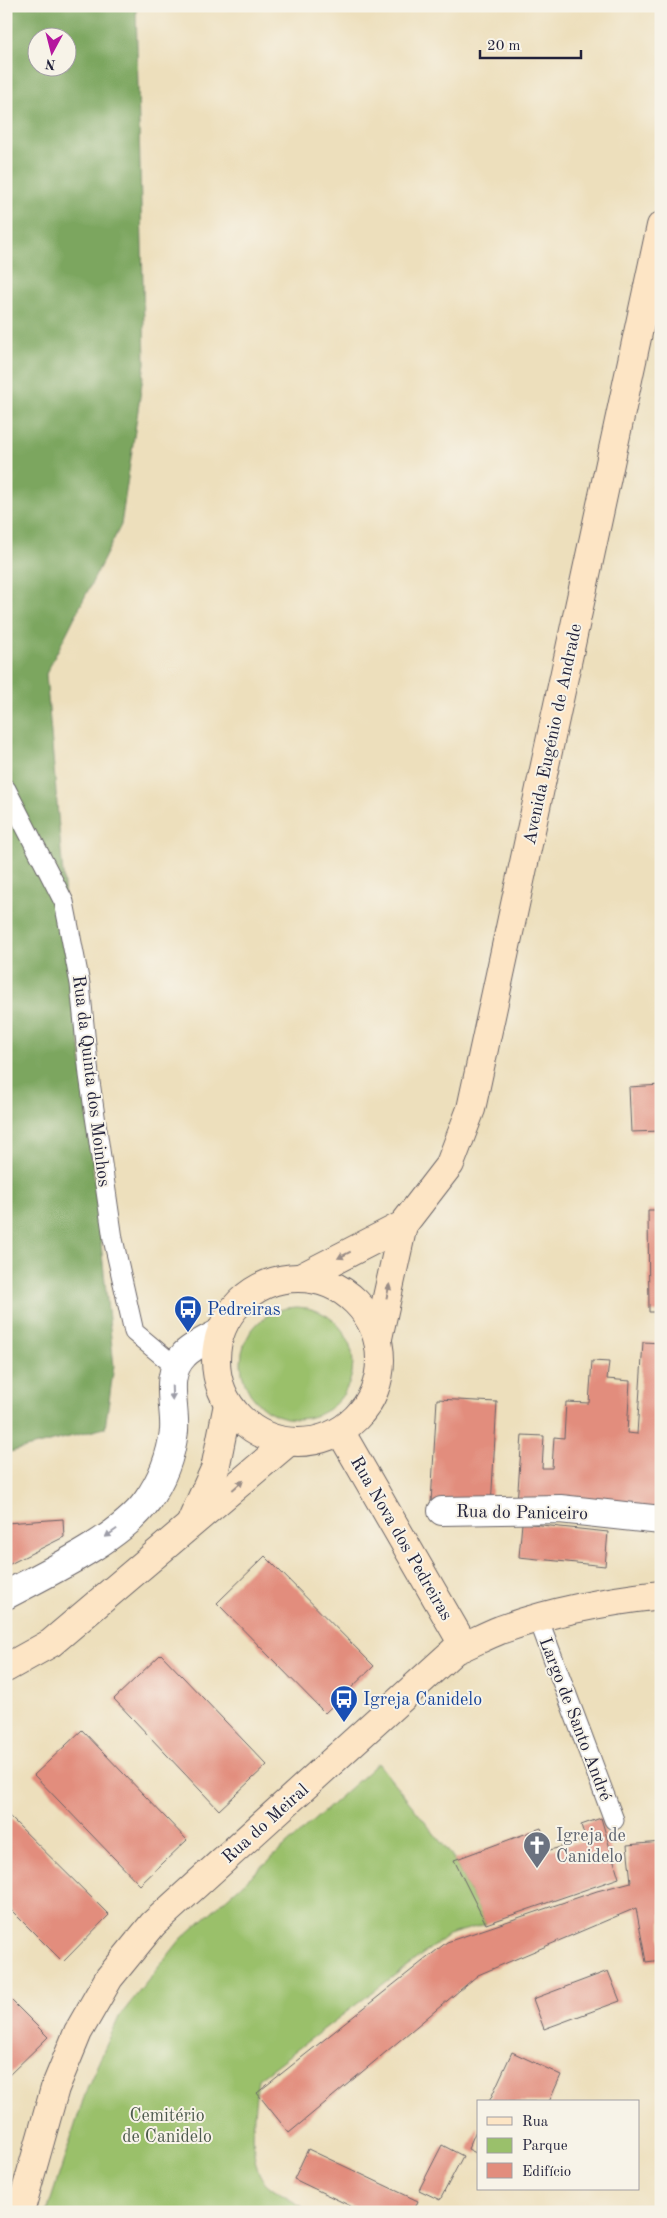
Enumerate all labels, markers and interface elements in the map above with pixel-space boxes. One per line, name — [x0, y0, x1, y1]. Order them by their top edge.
north arrow — [28, 28, 78, 78]
scale bar — [480, 28, 581, 60]
text: 20 m — [487, 39, 521, 54]
text: N — [44, 56, 57, 72]
street label: Avenida Eugénio de Andrade — [521, 622, 585, 846]
street label: Rua da Quinta dos Moinhos — [69, 974, 113, 1188]
one-way arrow — [337, 1251, 351, 1259]
one-way arrow — [385, 1282, 393, 1298]
bus stop icon: Pedreiras — [173, 1294, 203, 1333]
place label: Pedreiras — [207, 1301, 281, 1319]
one-way arrow — [169, 1385, 177, 1401]
street label: Rua Nova dos Pedreiras — [347, 1453, 456, 1624]
one-way arrow — [232, 1479, 244, 1491]
street label: Rua do Paniceiro — [456, 1503, 588, 1523]
one-way arrow — [104, 1528, 118, 1538]
street label: Largo de Santo André — [536, 1635, 615, 1803]
bus stop icon: Igreja Canidelo — [329, 1684, 359, 1723]
place label: Igreja Canidelo — [363, 1691, 482, 1709]
street label: Rua do Meiral — [219, 1780, 312, 1867]
place label: Igreja de Canidelo — [556, 1827, 626, 1866]
church icon: Igreja de Canidelo — [522, 1830, 552, 1869]
legend — [477, 2100, 640, 2190]
park label: Cemitério de Canidelo — [122, 2107, 212, 2146]
text: Rua — [522, 2115, 549, 2130]
text: Parque — [522, 2139, 568, 2154]
text: Edifício — [522, 2165, 571, 2180]

